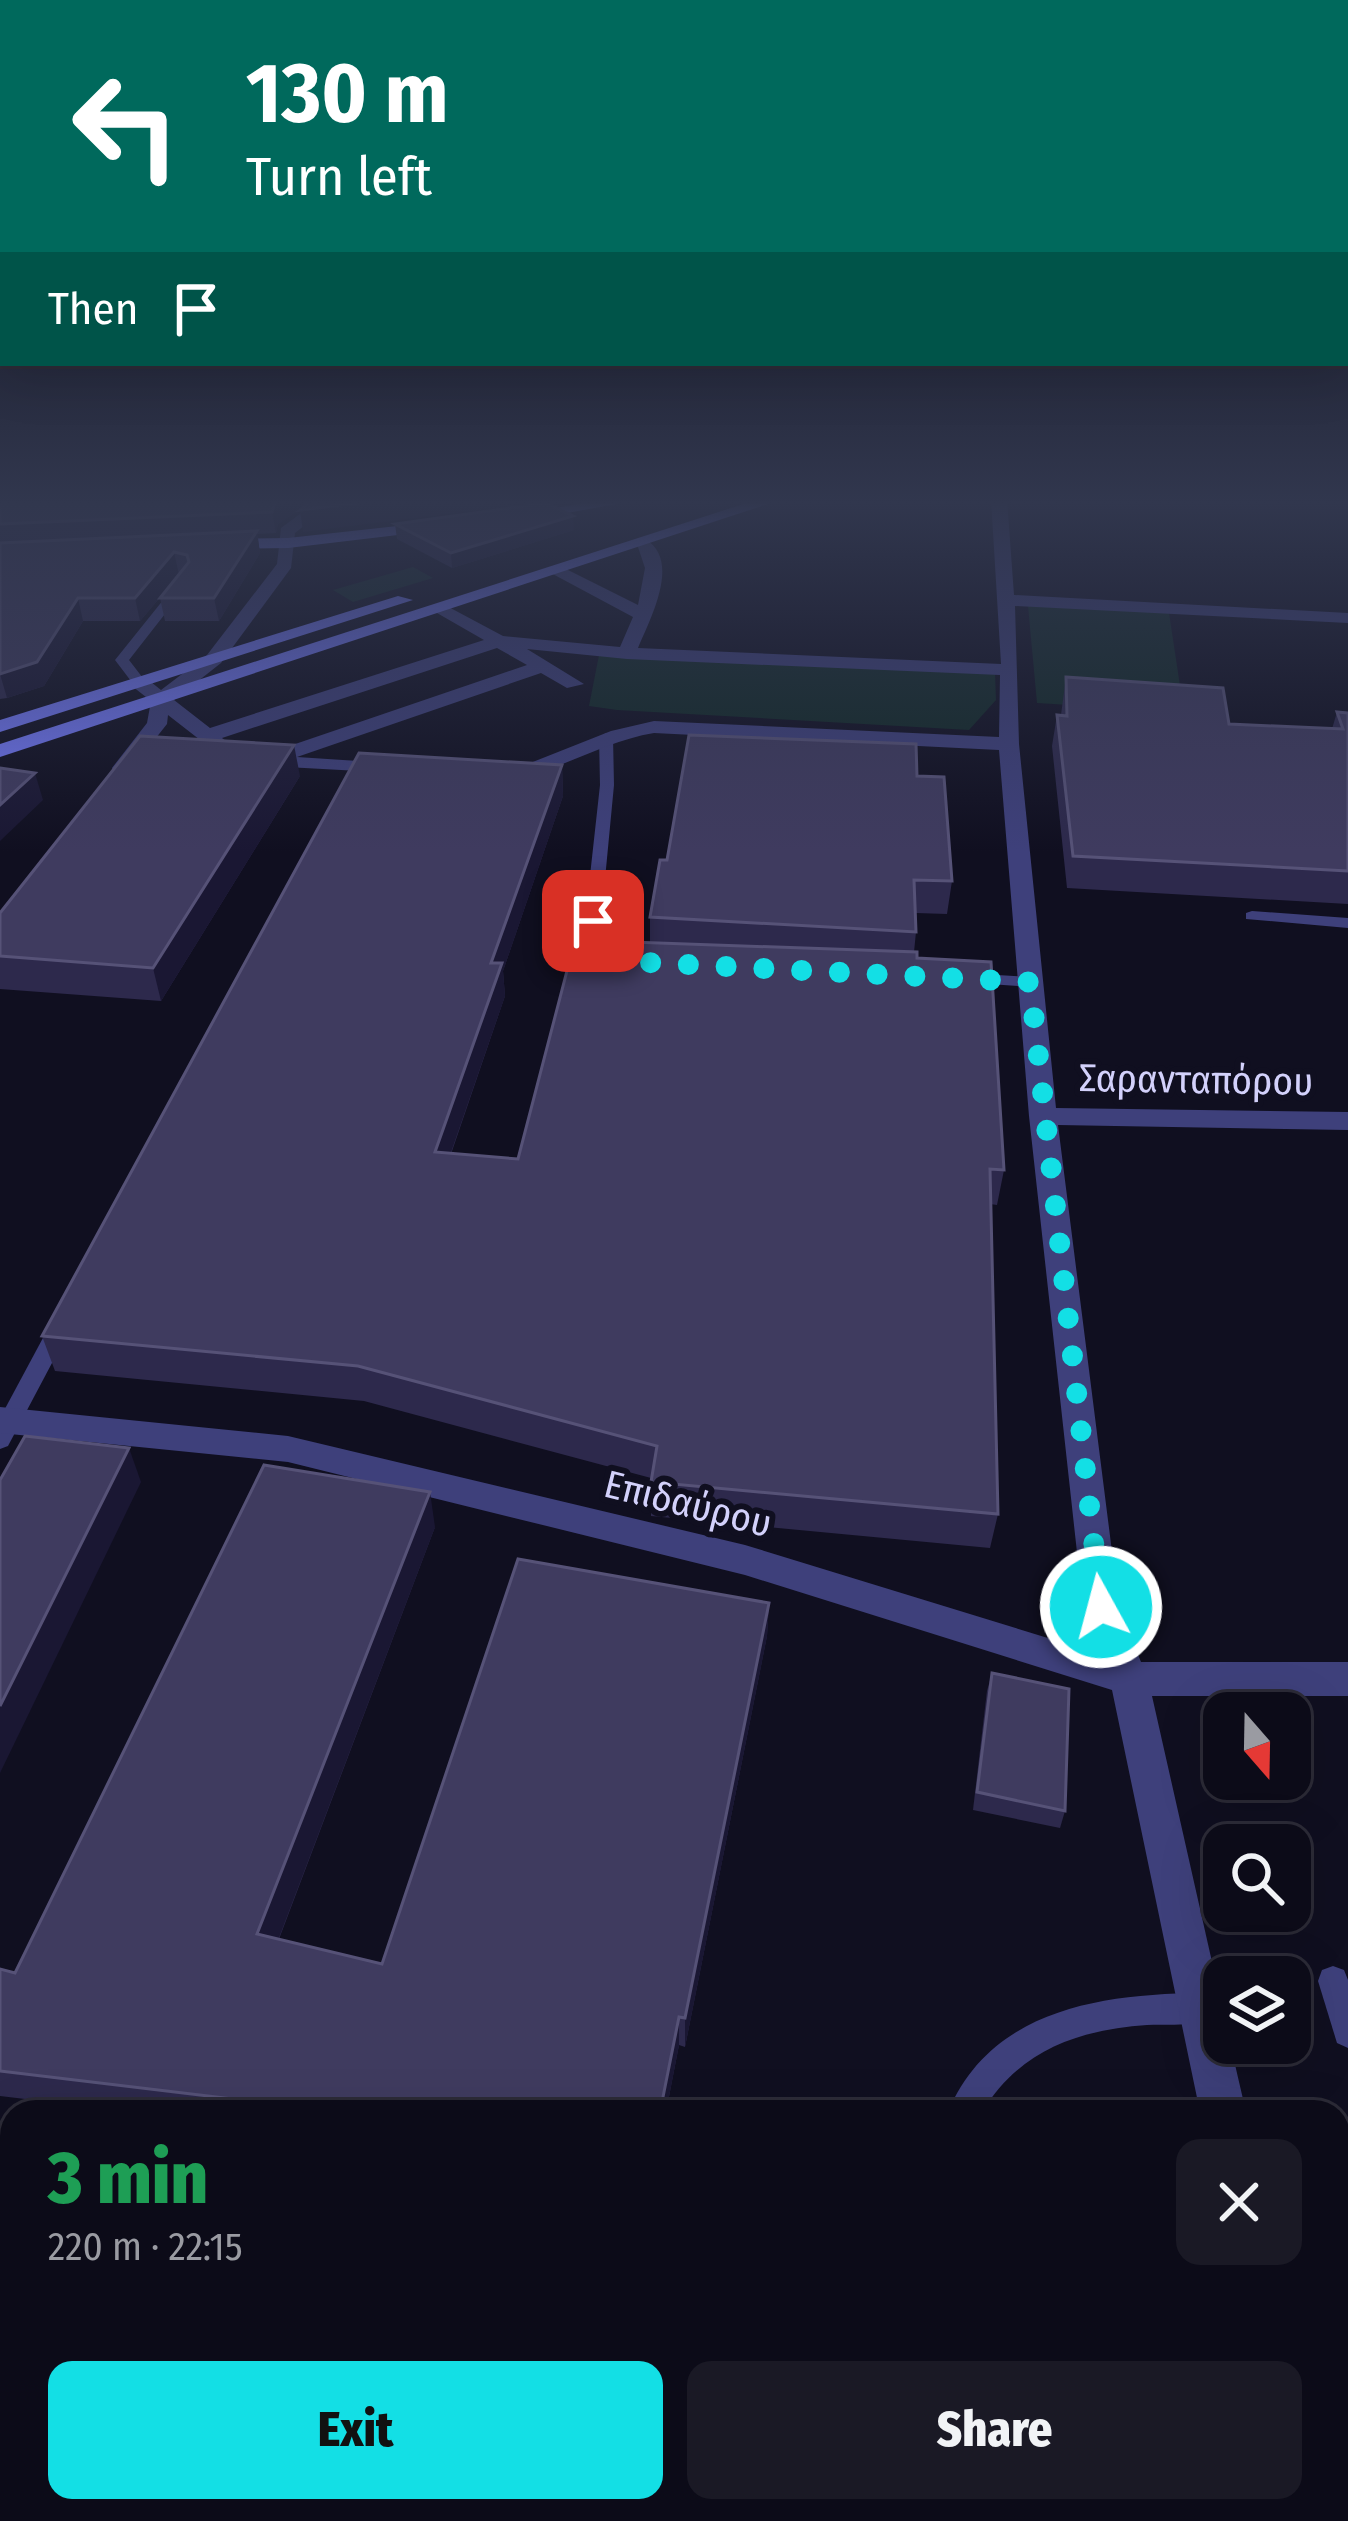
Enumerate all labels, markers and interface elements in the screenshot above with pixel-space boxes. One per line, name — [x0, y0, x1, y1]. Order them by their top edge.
text: 130 m — [246, 43, 449, 144]
icon: left — [48, 48, 204, 204]
text: Turn left — [246, 145, 432, 209]
icon: arrive — [163, 276, 229, 342]
text: Then — [48, 282, 139, 336]
pin — [542, 870, 644, 972]
icon: arrive — [560, 888, 626, 954]
street label: Σαρανταπόρου — [1078, 1055, 1314, 1105]
street label: Επιδαύρου — [600, 1461, 776, 1547]
position arrow — [1038, 1544, 1164, 1670]
north arrow — [1203, 1692, 1311, 1800]
map controls — [1203, 1692, 1311, 2064]
button: search — [1203, 1824, 1311, 1932]
button: layers — [1203, 1956, 1311, 2064]
text: 3 min — [48, 2136, 208, 2222]
button: close — [1176, 2139, 1302, 2265]
text: 220 m · 22:15 — [48, 2224, 243, 2270]
button: Exit — [48, 2361, 663, 2499]
button: Share — [687, 2361, 1302, 2499]

